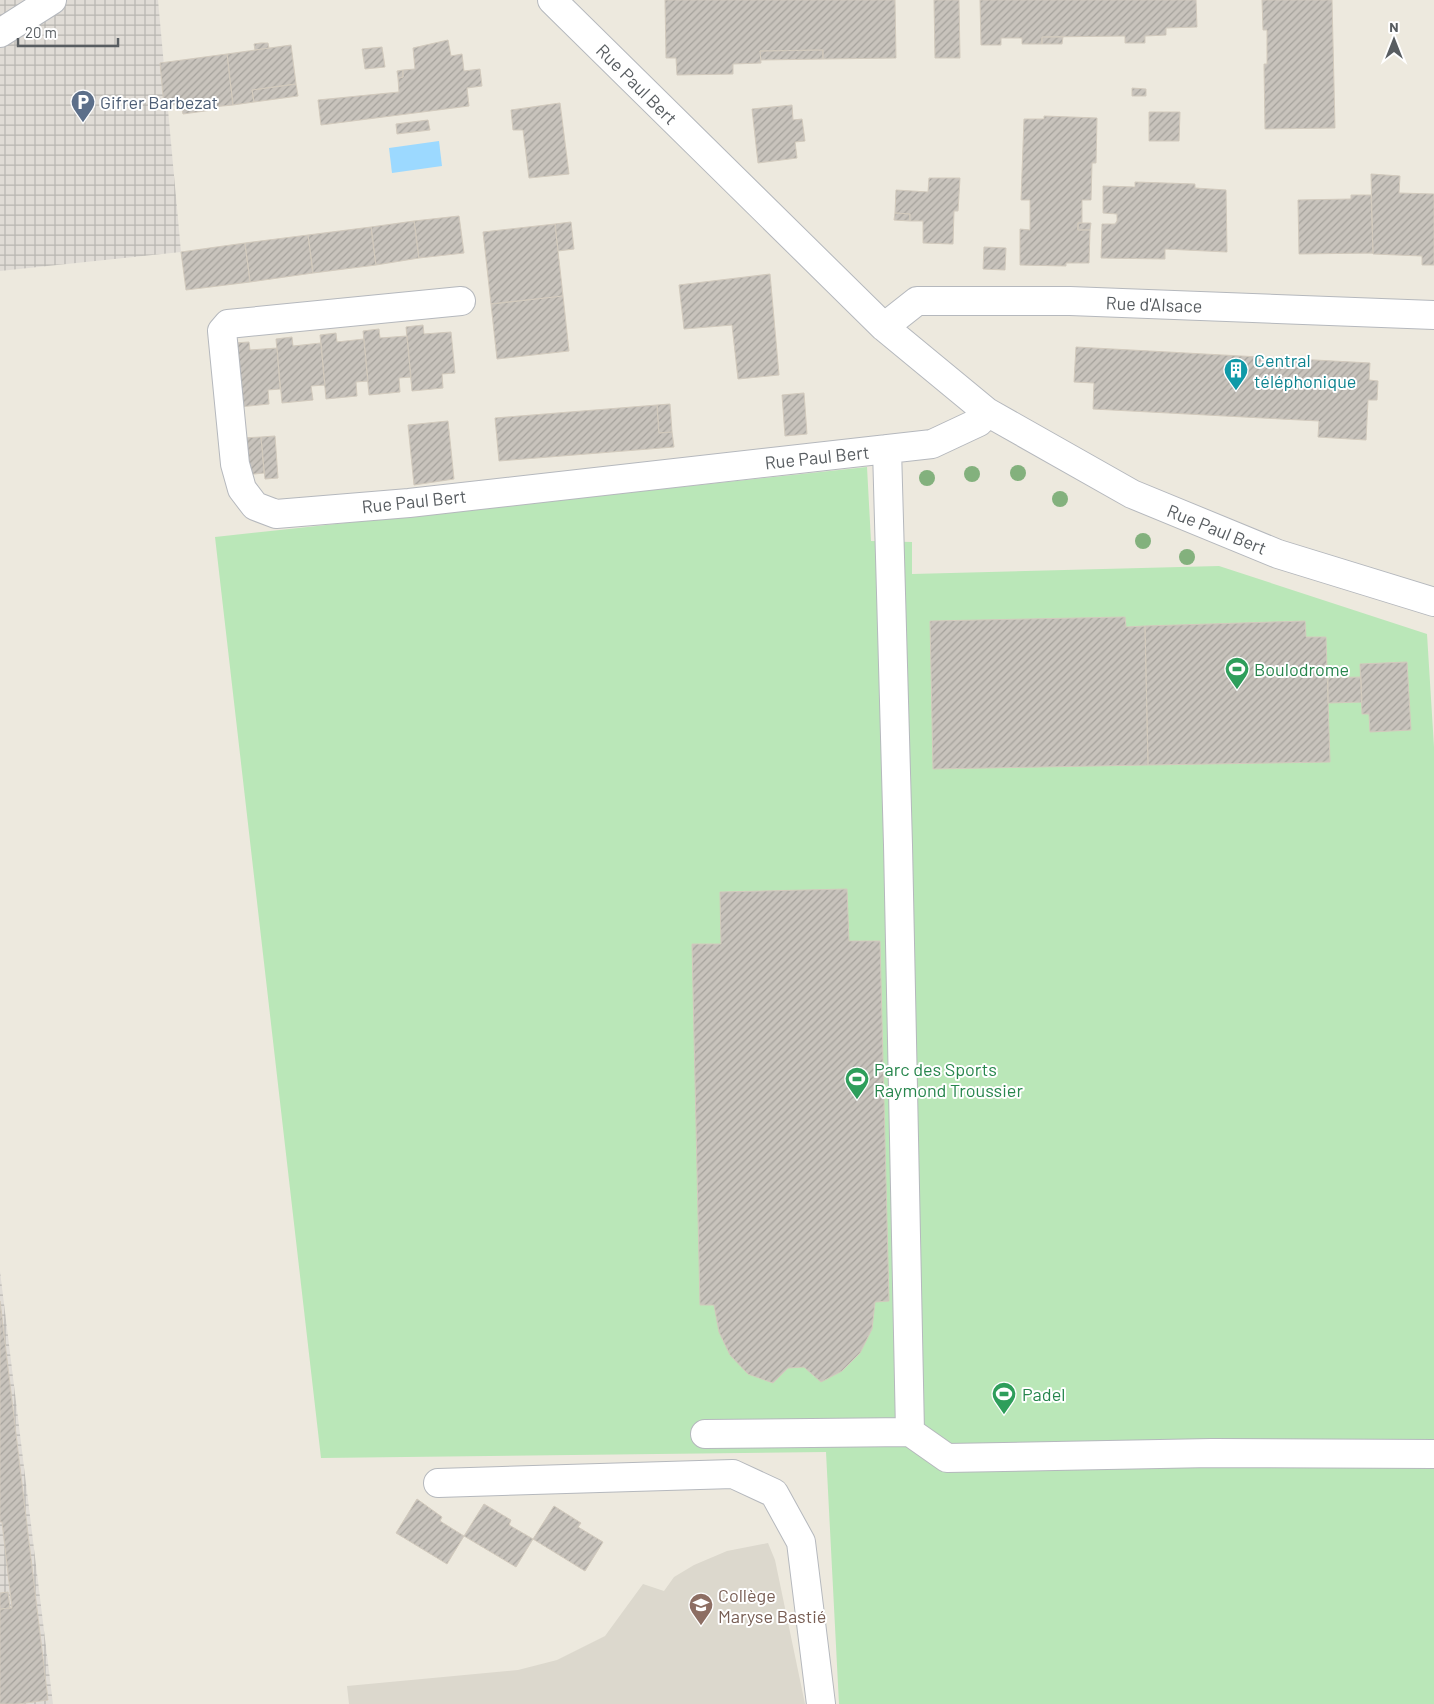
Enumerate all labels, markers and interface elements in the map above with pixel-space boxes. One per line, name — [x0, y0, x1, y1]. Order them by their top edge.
scale bar — [18, 15, 118, 47]
north arrow — [1369, 15, 1419, 65]
text: N — [1389, 18, 1399, 35]
text: 20 m — [25, 23, 57, 41]
street label: Rue Paul Bert — [592, 39, 682, 129]
parking icon: Gifrer Barbezat — [70, 89, 96, 123]
place label: Gifrer Barbezat — [100, 91, 218, 113]
street label: Rue d'Alsace — [1105, 291, 1203, 317]
place label: Central téléphonique — [1254, 349, 1356, 392]
building icon: Central téléphonique — [1223, 357, 1249, 391]
street label: Rue Paul Bert — [763, 441, 871, 473]
street label: Rue Paul Bert — [360, 485, 468, 517]
street label: Rue Paul Bert — [1164, 499, 1270, 559]
sports icon: Boulodrome — [1224, 656, 1250, 690]
place label: Boulodrome — [1254, 658, 1349, 680]
place label: Parc des Sports Raymond Troussier — [874, 1058, 1023, 1101]
sports icon: Parc des Sports Raymond Troussier — [844, 1066, 870, 1100]
sports icon: Padel — [991, 1381, 1017, 1415]
place label: Padel — [1022, 1383, 1065, 1405]
place label: Collège Maryse Bastié — [718, 1584, 826, 1627]
school or university icon: Collège Maryse Bastié — [688, 1592, 714, 1626]

